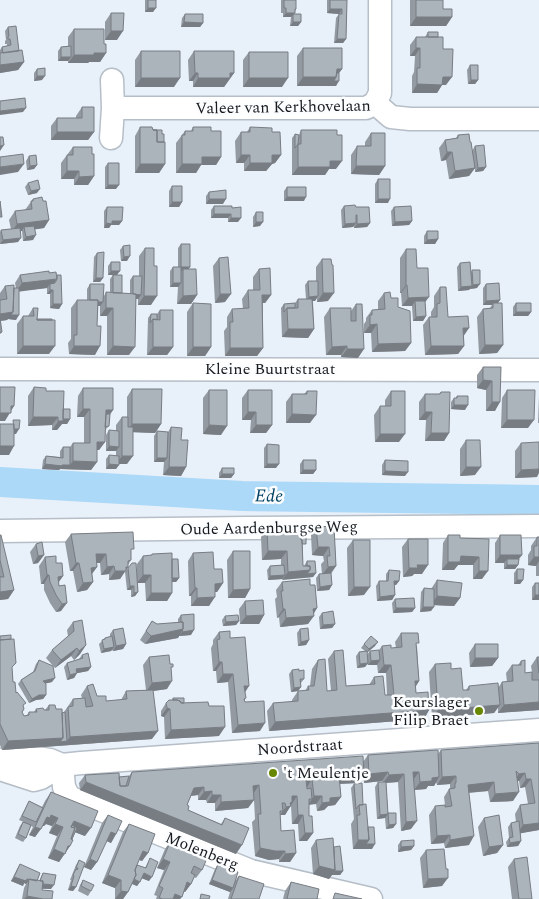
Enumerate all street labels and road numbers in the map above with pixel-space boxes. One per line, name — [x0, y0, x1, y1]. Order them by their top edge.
street label: Valeer van Kerkhovelaan — [195, 93, 371, 121]
street label: Kleine Buurtstraat — [205, 357, 336, 381]
street label: Oude Aardenburgse Weg — [180, 514, 358, 542]
street label: Noordstraat — [256, 732, 344, 762]
street label: Molenberg — [162, 825, 242, 877]

